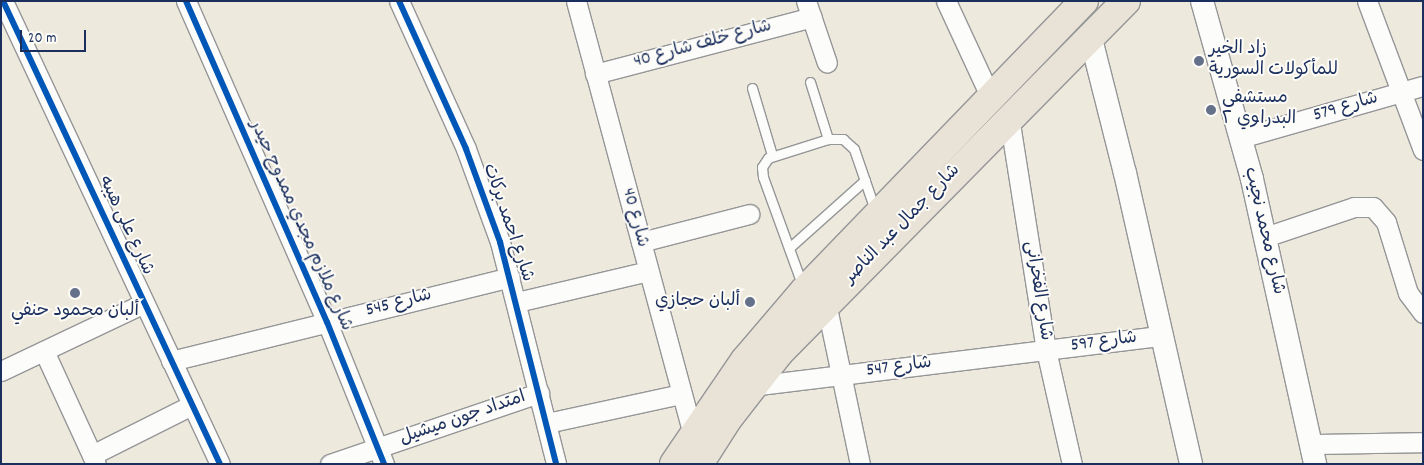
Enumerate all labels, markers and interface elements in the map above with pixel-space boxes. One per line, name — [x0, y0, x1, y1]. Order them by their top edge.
street label: شارع خلف شارع 40 — [632, 16, 774, 74]
scale bar — [22, 20, 89, 52]
text: 20 m — [28, 28, 56, 50]
place label: زاد الخير للمأكولات السورية — [1209, 40, 1338, 82]
marker: زاد الخير للمأكولات السورية — [1193, 55, 1205, 67]
street label: شارع 579 — [1311, 88, 1381, 128]
place label: مستشفى البدراوي ٢ — [1222, 89, 1296, 132]
marker: مستشفى البدراوي ٢ — [1204, 103, 1218, 117]
street label: شارع ملازم مجدي ممدوح حيدر — [244, 117, 356, 335]
street label: شارع احمد بركات — [477, 161, 537, 285]
street label: شارع جمال عبد الناصر — [840, 161, 966, 289]
street label: شارع محمد نجيب — [1238, 165, 1288, 297]
street label: شارع على هيبه — [93, 173, 157, 279]
street label: شارع 40 — [616, 186, 652, 250]
street label: شارع الفخرانى — [1018, 240, 1056, 342]
street label: شارع 545 — [364, 285, 434, 323]
marker: ألبان محمود حنفي — [69, 287, 81, 299]
place label: ألبان حجازي — [655, 291, 740, 313]
marker: ألبان حجازي — [744, 296, 756, 308]
place label: ألبان محمود حنفي — [11, 301, 139, 323]
street label: شارع 597 — [1070, 328, 1138, 358]
street label: شارع 547 — [865, 353, 933, 383]
street label: امتداد جون ميشيل — [397, 387, 529, 451]

